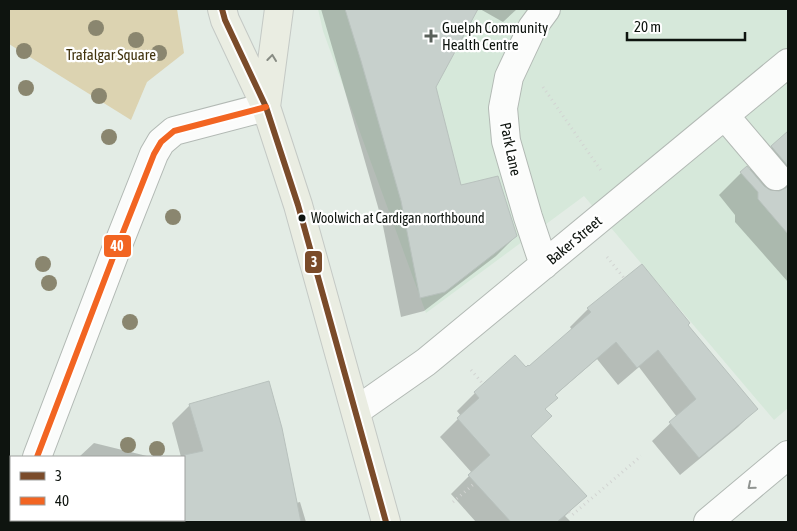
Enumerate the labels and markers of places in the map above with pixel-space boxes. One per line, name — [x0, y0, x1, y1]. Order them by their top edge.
place label: Guelph Community Health Centre — [442, 19, 548, 53]
marker: Guelph Community Health Centre — [424, 29, 438, 43]
place label: Woolwich at Cardigan northbound — [311, 210, 485, 226]
marker: Woolwich at Cardigan northbound — [297, 213, 307, 223]

